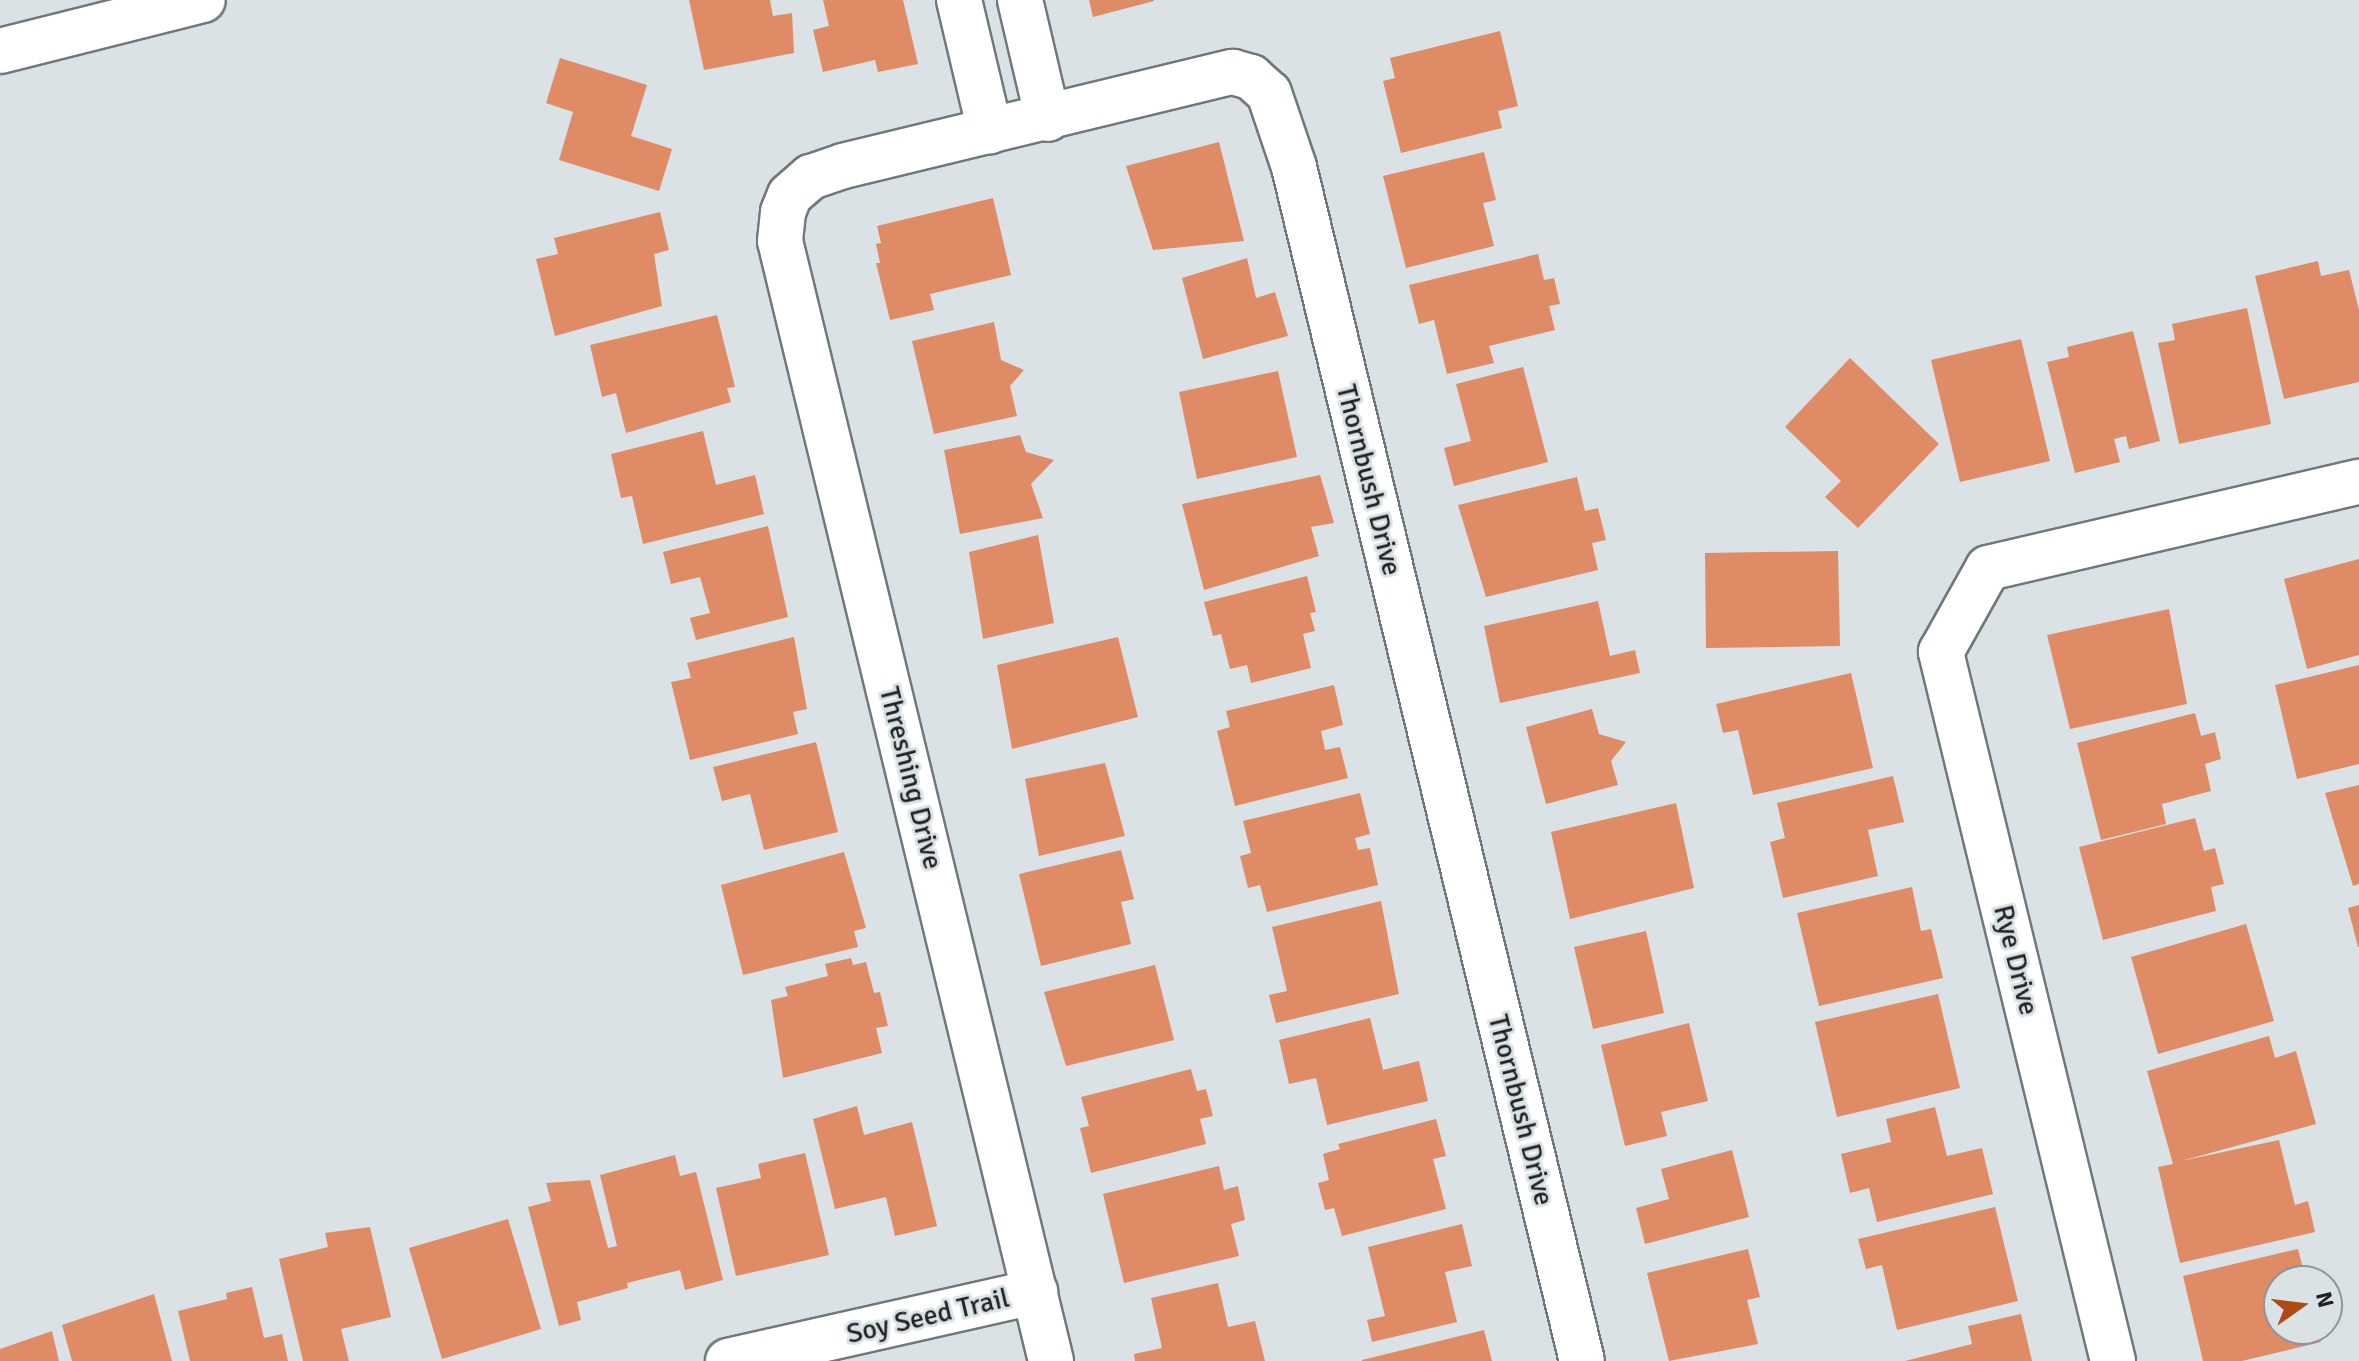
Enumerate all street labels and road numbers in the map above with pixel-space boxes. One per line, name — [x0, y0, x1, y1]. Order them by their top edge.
street label: Thornbush Drive — [1329, 381, 1409, 579]
street label: Threshing Drive — [872, 683, 950, 873]
street label: Rye Drive — [1986, 901, 2046, 1019]
street label: Thornbush Drive — [1481, 1011, 1561, 1209]
street label: Soy Seed Trail — [843, 1281, 1013, 1351]

